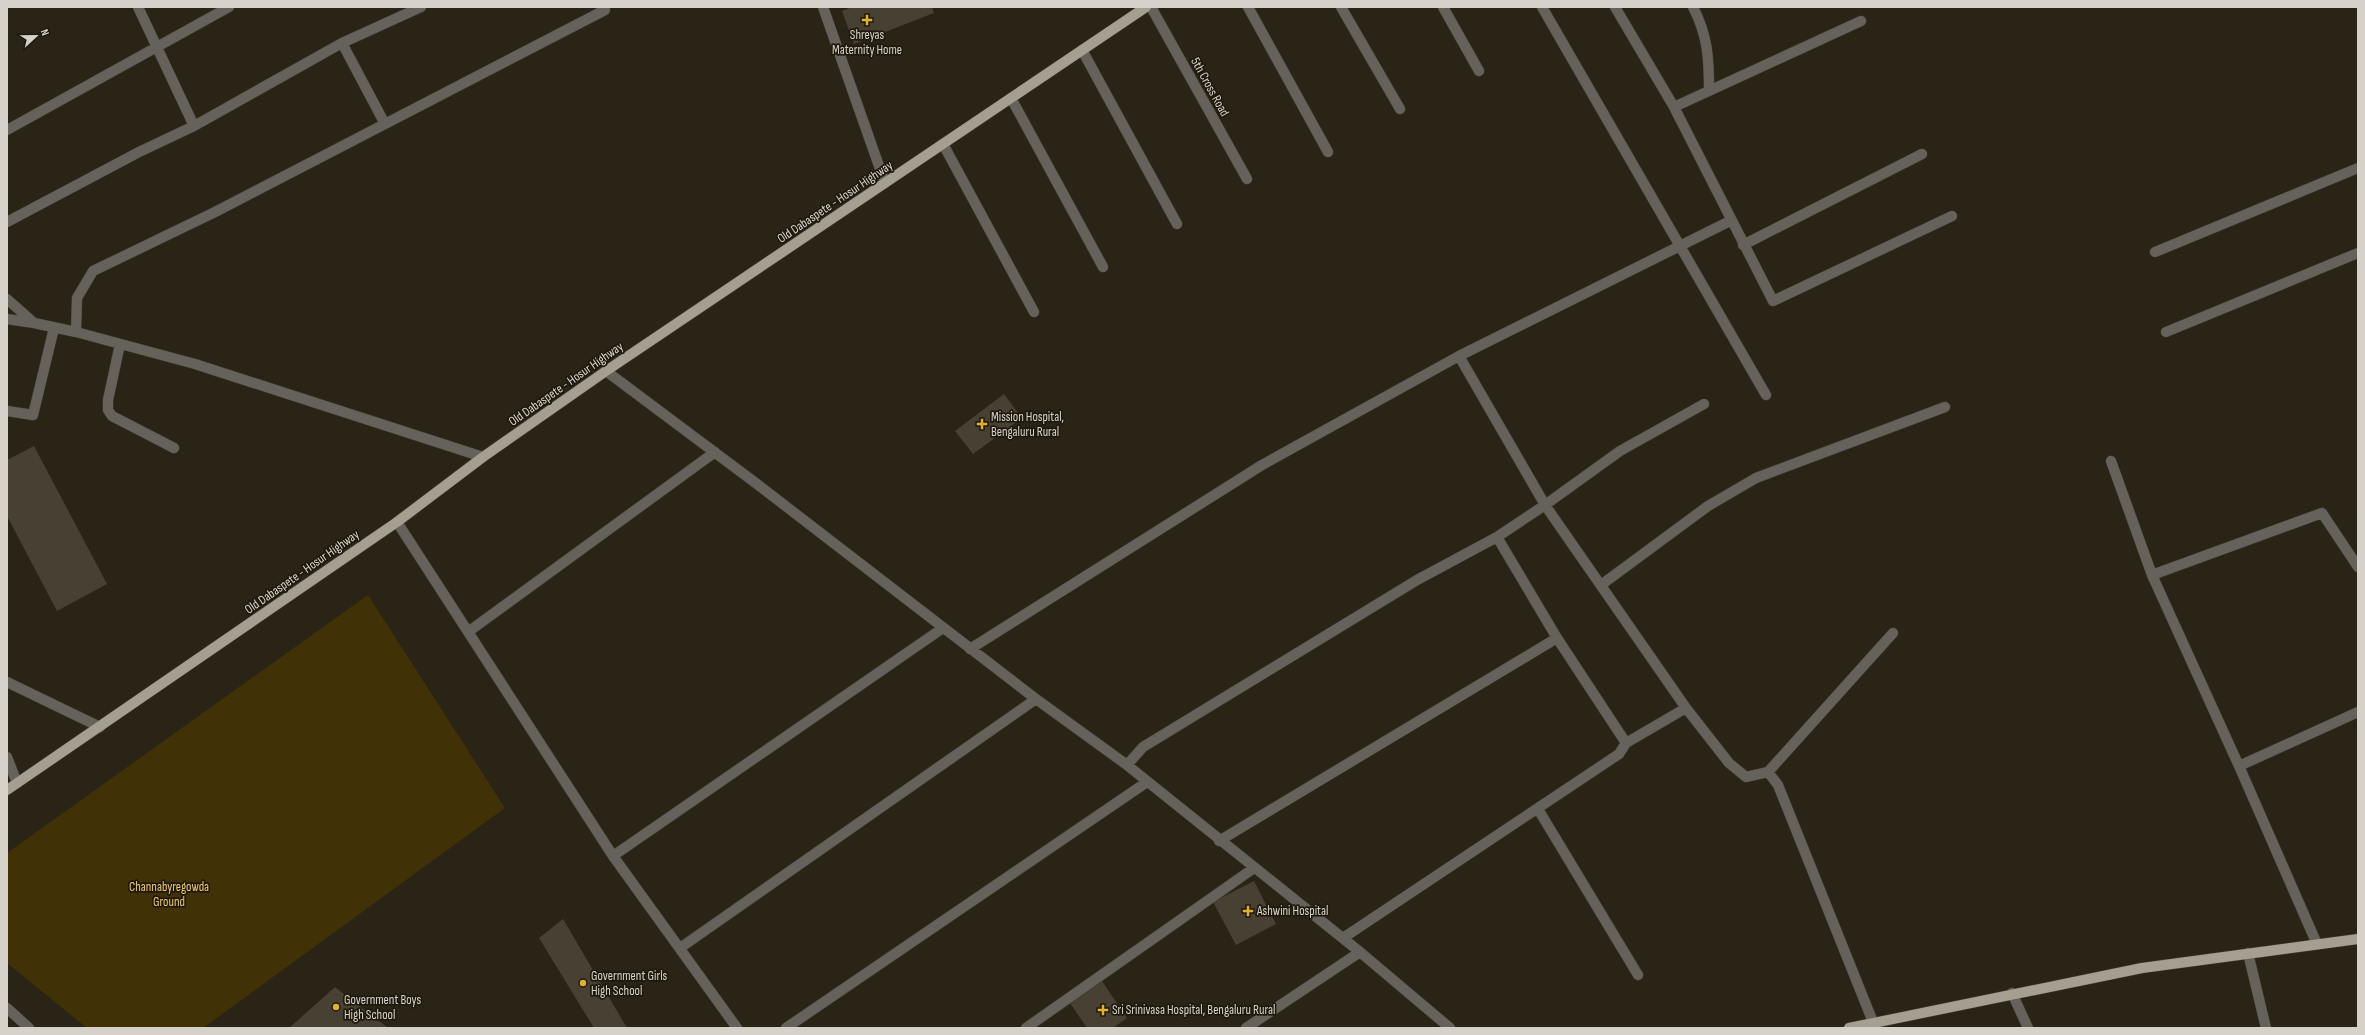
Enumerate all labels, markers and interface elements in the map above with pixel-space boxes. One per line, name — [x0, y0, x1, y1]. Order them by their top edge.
marker: Shreyas Maternity Home — [861, 14, 873, 26]
north arrow — [16, 16, 56, 56]
text: N — [38, 27, 52, 38]
place label: Shreyas Maternity Home — [832, 27, 902, 58]
street label: 5th Cross Road — [1187, 55, 1233, 119]
street label: Old Dabaspete - Hosur Highway — [774, 157, 896, 247]
street label: Old Dabaspete - Hosur Highway — [506, 338, 626, 430]
place label: Mission Hospital, Bengaluru Rural — [991, 409, 1064, 440]
marker: Mission Hospital, Bengaluru Rural — [976, 418, 988, 430]
street label: Old Dabaspete - Hosur Highway — [242, 526, 362, 618]
park label: Channabyregowda Ground — [129, 879, 209, 910]
place label: Ashwini Hospital — [1256, 903, 1328, 919]
marker: Ashwini Hospital — [1242, 905, 1254, 917]
place label: Government Girls High School — [591, 968, 668, 999]
marker: Government Girls High School — [578, 978, 588, 988]
place label: Government Boys High School — [344, 992, 422, 1023]
marker: Government Boys High School — [331, 1002, 341, 1012]
place label: Sri Srinivasa Hospital, Bengaluru Rural — [1112, 1002, 1275, 1018]
marker: Sri Srinivasa Hospital, Bengaluru Rural — [1097, 1004, 1109, 1016]

